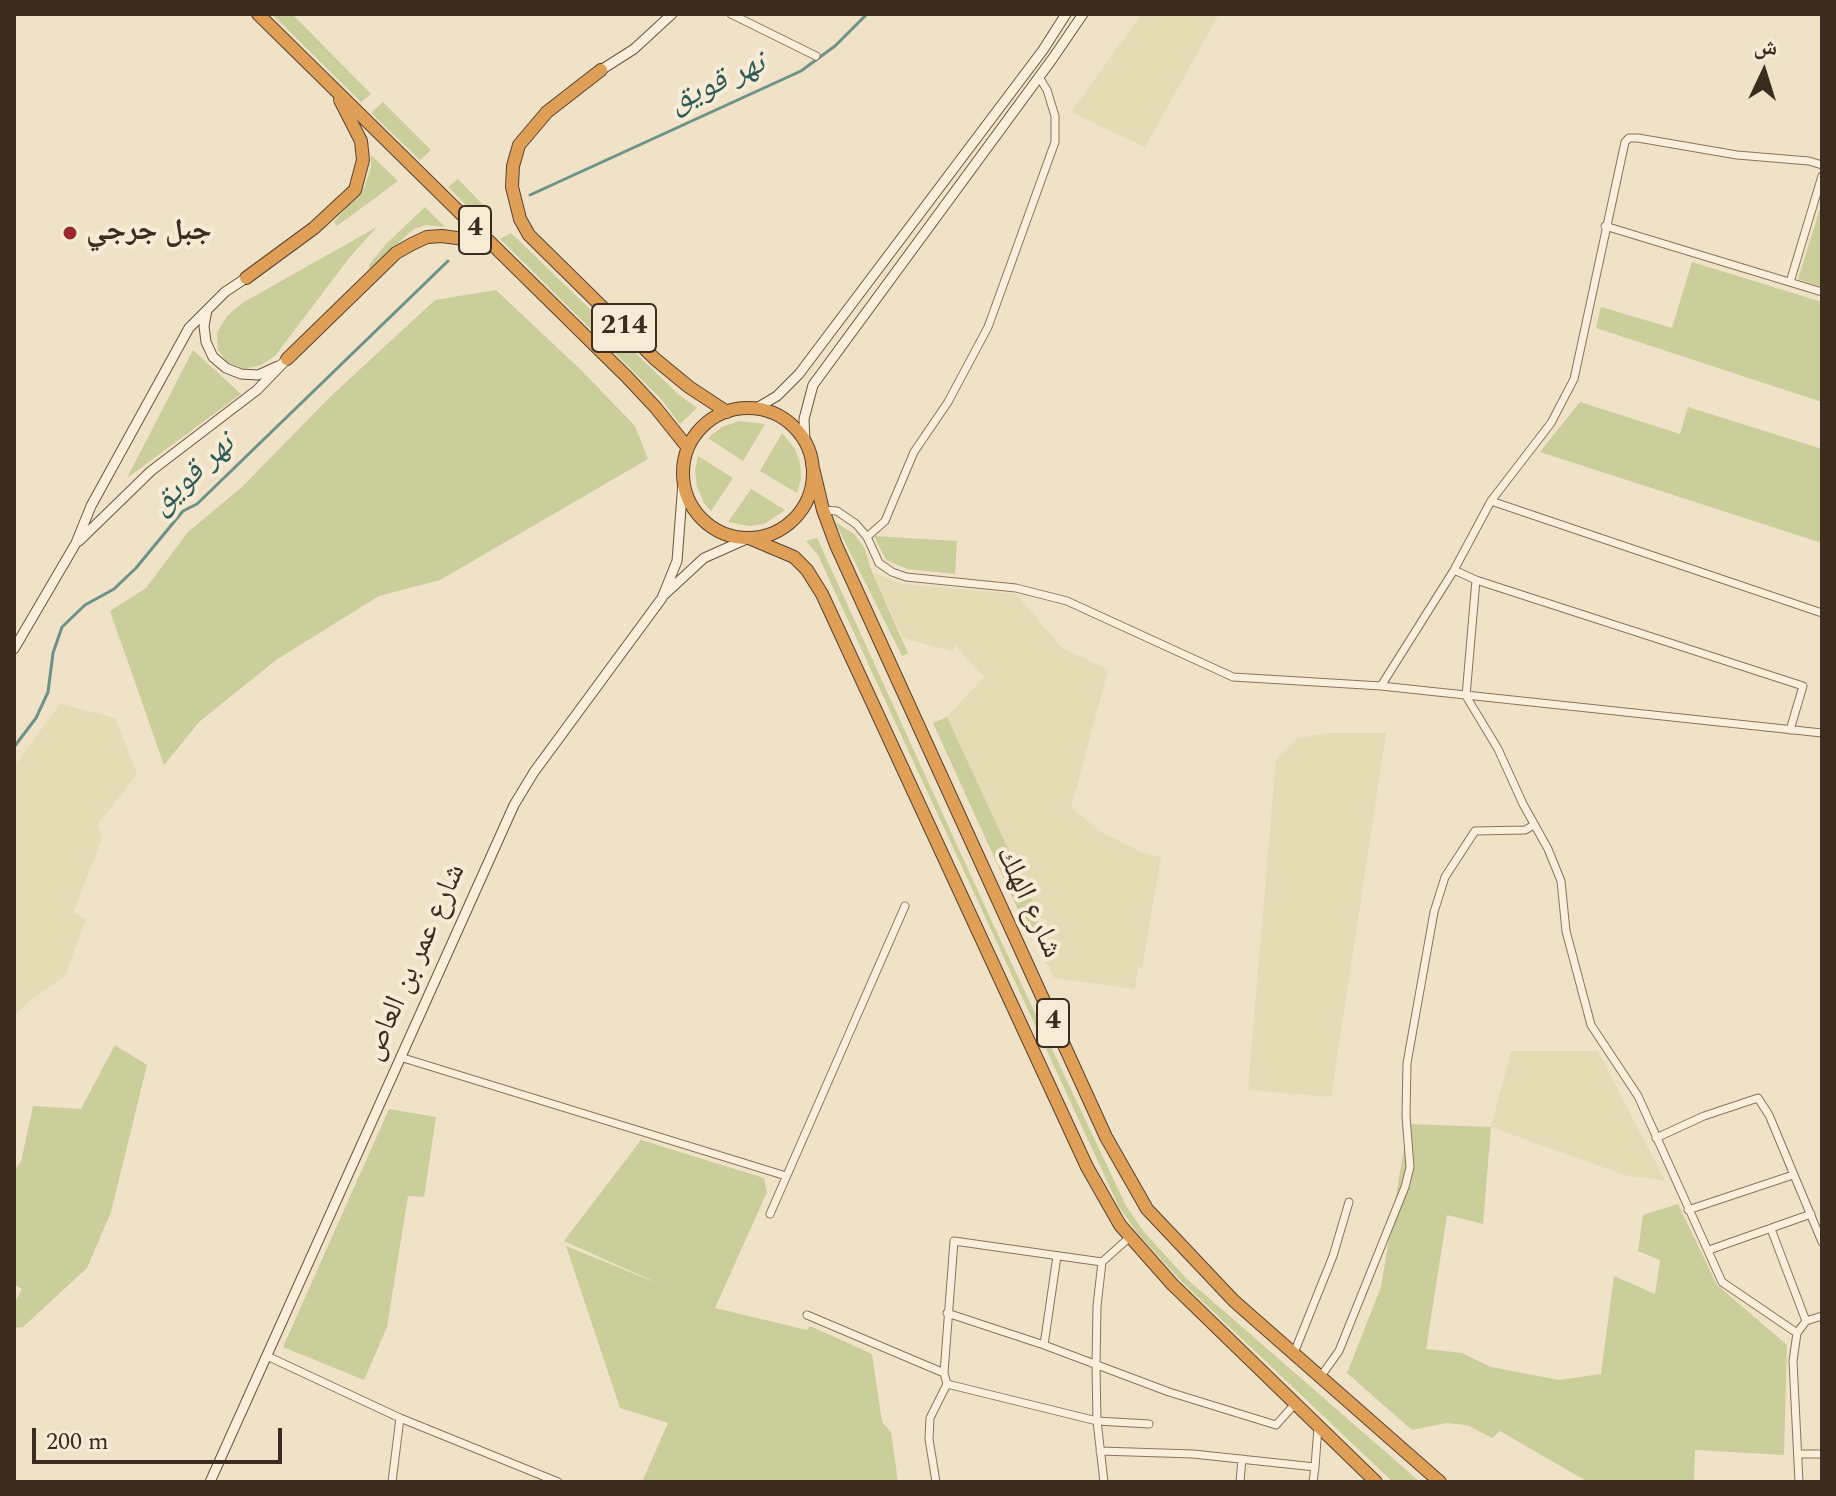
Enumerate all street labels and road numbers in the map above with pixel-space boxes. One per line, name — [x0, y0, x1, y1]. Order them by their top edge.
road number: 4 — [459, 206, 491, 254]
road number: 214 — [592, 304, 656, 352]
street label: شارع الهلك — [986, 842, 1068, 964]
street label: شارع عمر بن العاص — [357, 859, 475, 1067]
road number: 4 — [1037, 999, 1069, 1047]

